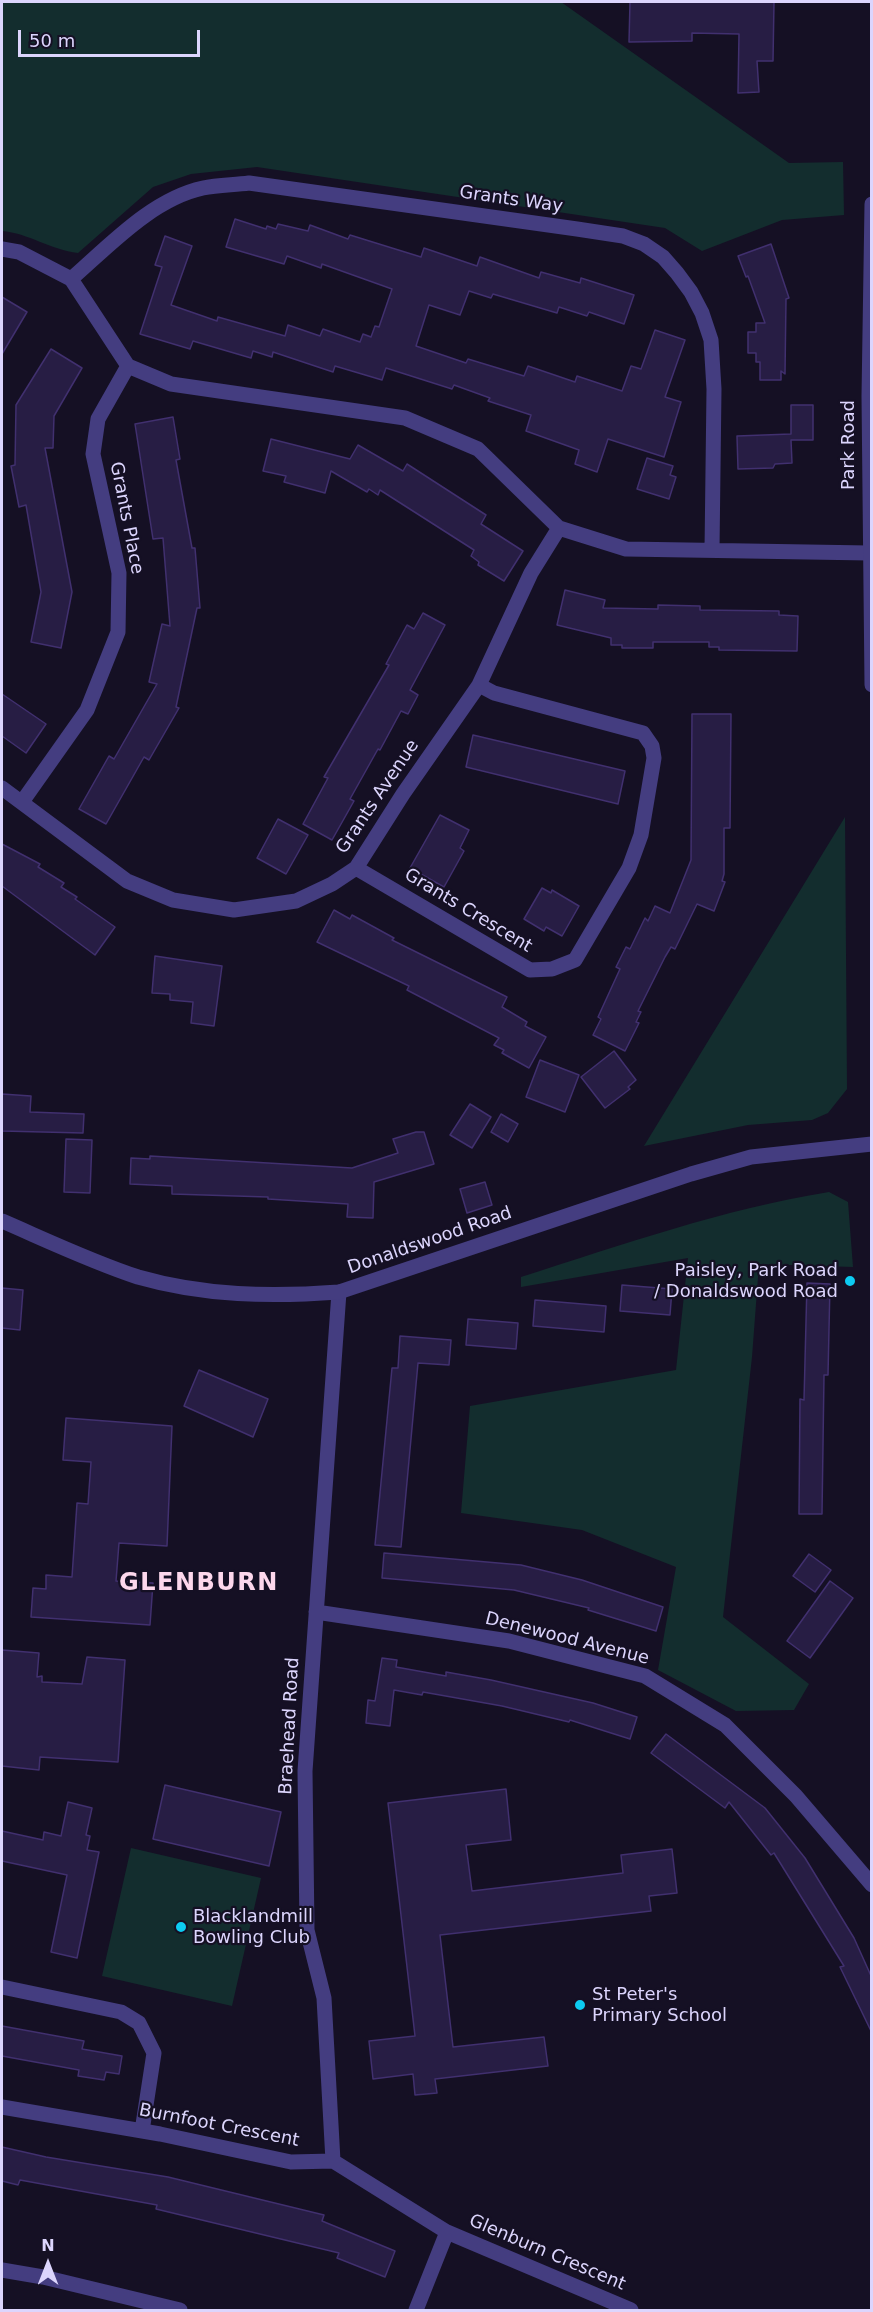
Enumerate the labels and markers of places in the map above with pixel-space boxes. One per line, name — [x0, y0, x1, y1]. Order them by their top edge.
place label: Paisley, Park Road / Donaldswood Road — [654, 1260, 838, 1302]
marker: Paisley, Park Road / Donaldswood Road — [843, 1274, 857, 1288]
place label: Blacklandmill Bowling Club — [193, 1906, 313, 1948]
marker: Blacklandmill Bowling Club — [174, 1920, 188, 1934]
place label: St Peter's Primary School — [592, 1984, 727, 2026]
marker: St Peter's Primary School — [573, 1998, 587, 2012]

